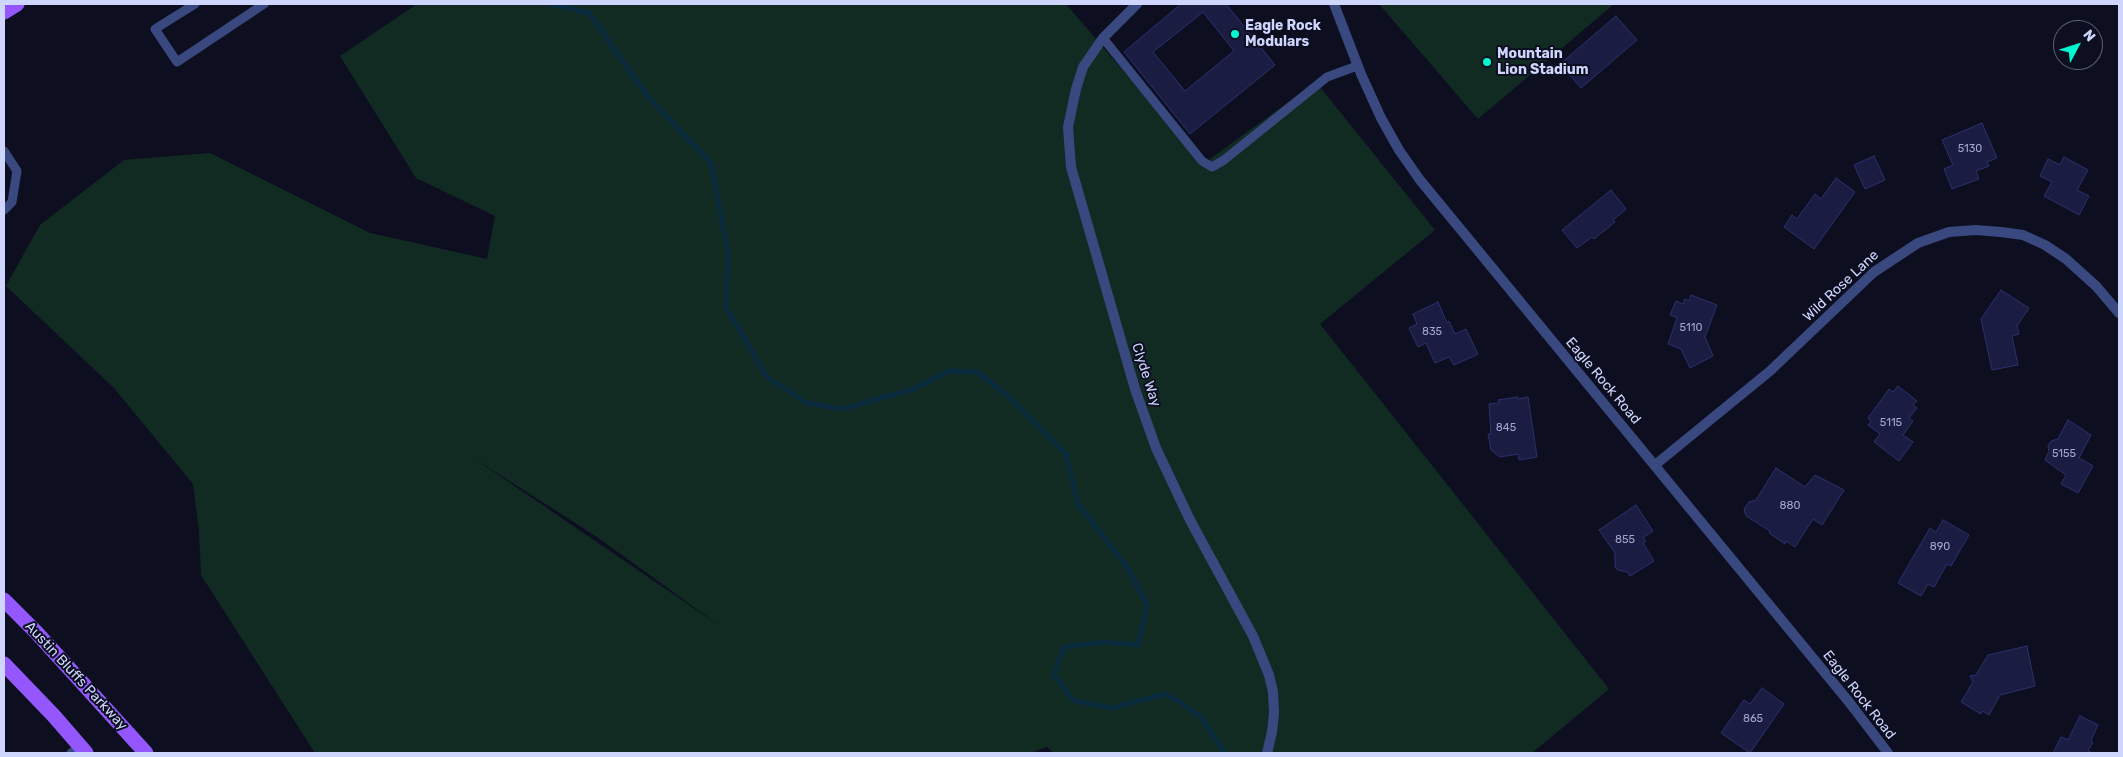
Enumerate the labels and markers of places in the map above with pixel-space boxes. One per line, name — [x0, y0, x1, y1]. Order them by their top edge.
place label: Eagle Rock Modulars — [1245, 18, 1321, 50]
marker: Eagle Rock Modulars — [1229, 28, 1241, 40]
place label: Mountain Lion Stadium — [1497, 46, 1589, 78]
marker: Mountain Lion Stadium — [1481, 56, 1493, 68]

